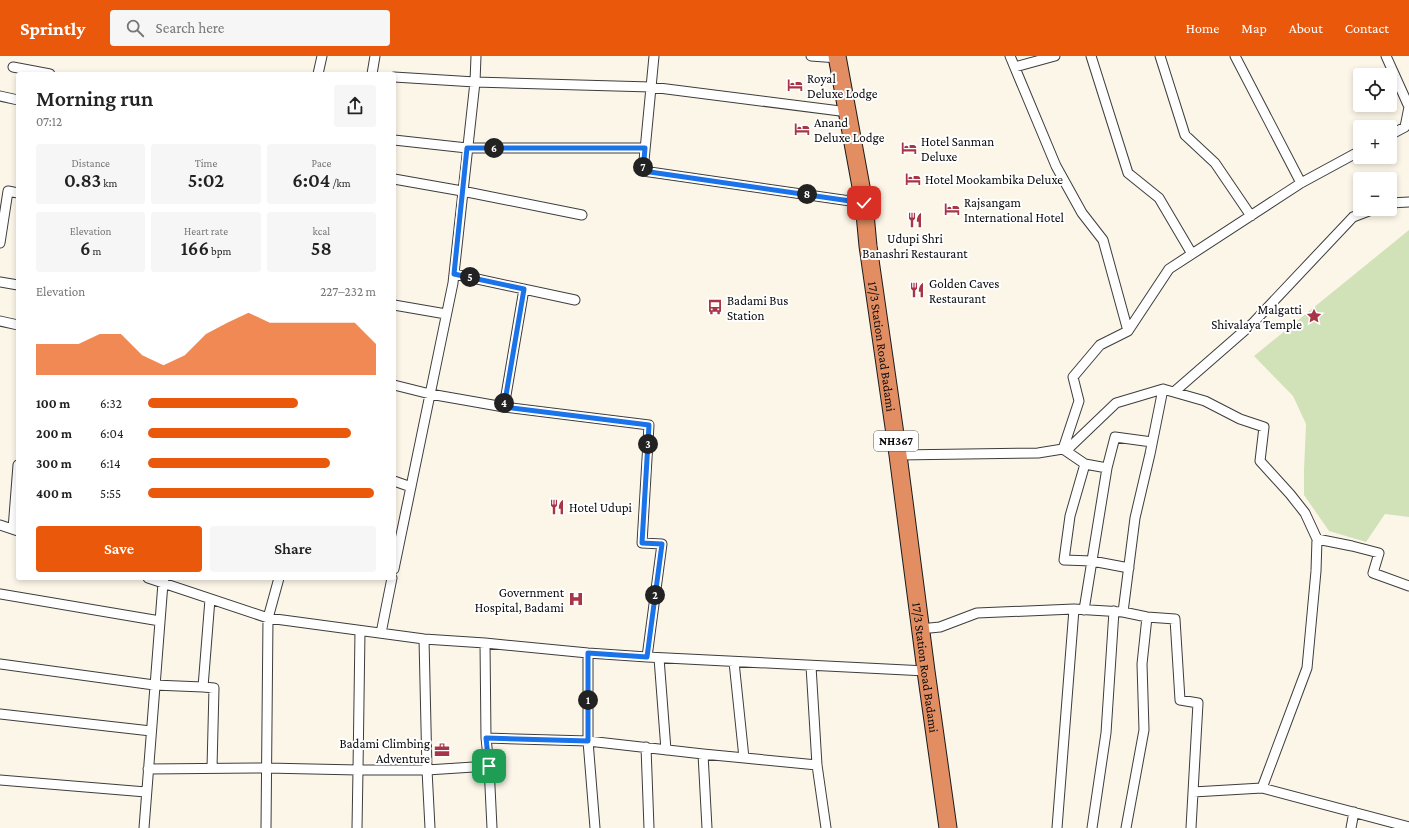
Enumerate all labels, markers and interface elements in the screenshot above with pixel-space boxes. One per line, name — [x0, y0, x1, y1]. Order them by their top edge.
search box — [110, 10, 390, 46]
icon: search — [124, 17, 146, 39]
text: Sprintly — [20, 18, 86, 39]
text: Search here — [156, 20, 224, 36]
text: Home — [1186, 20, 1219, 36]
text: Map — [1241, 20, 1267, 36]
text: About — [1289, 20, 1323, 36]
text: Contact — [1345, 20, 1389, 36]
map controls — [1353, 68, 1397, 216]
button: locate — [1353, 68, 1397, 112]
place label: Royal Deluxe Lodge — [807, 71, 878, 101]
hotel icon: Royal Deluxe Lodge — [786, 76, 804, 94]
button: share — [334, 85, 376, 127]
text: Morning run — [36, 86, 153, 111]
text: 07:12 — [36, 114, 62, 129]
place label: Anand Deluxe Lodge — [814, 115, 885, 145]
hotel icon: Anand Deluxe Lodge — [793, 120, 811, 138]
button: + — [1353, 120, 1397, 164]
place label: Hotel Sanman Deluxe — [921, 134, 994, 164]
pin: 6 — [484, 138, 504, 158]
hotel icon: Hotel Sanman Deluxe — [900, 139, 918, 157]
text: 6 — [491, 142, 497, 154]
text: Distance — [71, 157, 110, 169]
text: Time — [195, 157, 217, 169]
text: Pace — [311, 157, 331, 169]
pin: 7 — [633, 157, 653, 177]
text: 7 — [640, 161, 646, 173]
text: 0.83 — [64, 169, 101, 191]
text: 5:02 — [188, 169, 224, 191]
text: 6:04 — [292, 169, 330, 191]
hotel icon: Hotel Mookambika Deluxe — [904, 170, 922, 188]
place label: Hotel Mookambika Deluxe — [925, 172, 1063, 187]
button: − — [1353, 172, 1397, 216]
text: km — [101, 177, 117, 189]
text: /km — [330, 177, 350, 189]
pin: 8 — [797, 184, 817, 204]
pin — [847, 186, 881, 220]
text: 8 — [804, 188, 810, 200]
icon: check — [853, 192, 875, 214]
place label: Rajsangam International Hotel — [964, 195, 1064, 225]
hotel icon: Rajsangam International Hotel — [943, 200, 961, 218]
restaurant icon: Udupi Shri Banashri Restaurant — [906, 211, 924, 229]
text: Elevation — [70, 225, 111, 237]
text: Heart rate — [184, 225, 228, 237]
text: kcal — [312, 225, 330, 237]
place label: Udupi Shri Banashri Restaurant — [862, 231, 968, 261]
text: 6 — [80, 237, 91, 259]
text: 166 — [181, 237, 209, 259]
text: 58 — [311, 237, 332, 259]
text: m — [91, 245, 101, 257]
text: bpm — [209, 245, 231, 257]
pin: 5 — [460, 267, 480, 287]
text: 5 — [467, 271, 473, 283]
place label: Golden Caves Restaurant — [929, 276, 999, 306]
street label: 17/3 Station Road Badami — [866, 280, 899, 413]
restaurant icon: Golden Caves Restaurant — [908, 281, 926, 299]
text: Elevation — [36, 284, 85, 299]
text: 227–232 m — [320, 284, 376, 299]
place label: Badami Bus Station — [727, 293, 788, 323]
bus stop icon: Badami Bus Station — [706, 298, 724, 316]
place label: Malgatti Shivalaya Temple — [1211, 302, 1303, 332]
place icon: Malgatti Shivalaya Temple — [1305, 307, 1323, 325]
pin: 4 — [494, 393, 514, 413]
text: 100 m — [36, 396, 70, 411]
text: 6:32 — [100, 396, 122, 411]
text: 4 — [501, 397, 507, 409]
text: 200 m — [36, 426, 72, 441]
text: 6:04 — [100, 426, 124, 441]
road number: NH367 — [874, 431, 918, 451]
pin: 3 — [638, 434, 658, 454]
text: 3 — [645, 438, 651, 450]
text: 300 m — [36, 456, 72, 471]
text: 6:14 — [100, 456, 121, 471]
text: 400 m — [36, 486, 72, 501]
text: 5:55 — [100, 486, 121, 501]
restaurant icon: Hotel Udupi — [548, 498, 566, 516]
place label: Hotel Udupi — [569, 500, 633, 515]
button: Save — [36, 526, 202, 572]
button: Share — [210, 526, 376, 572]
place label: Government Hospital, Badami — [475, 585, 565, 615]
pin: 2 — [645, 585, 665, 605]
text: 2 — [652, 589, 658, 601]
hospital icon: Government Hospital, Badami — [567, 590, 585, 608]
street label: 17/3 Station Road Badami — [910, 601, 942, 734]
pin: 1 — [578, 690, 598, 710]
text: 1 — [586, 694, 590, 706]
place label: Badami Climbing Adventure — [339, 736, 431, 766]
office icon: Badami Climbing Adventure — [433, 741, 451, 759]
pin — [472, 749, 506, 783]
icon: arrive — [478, 755, 500, 777]

